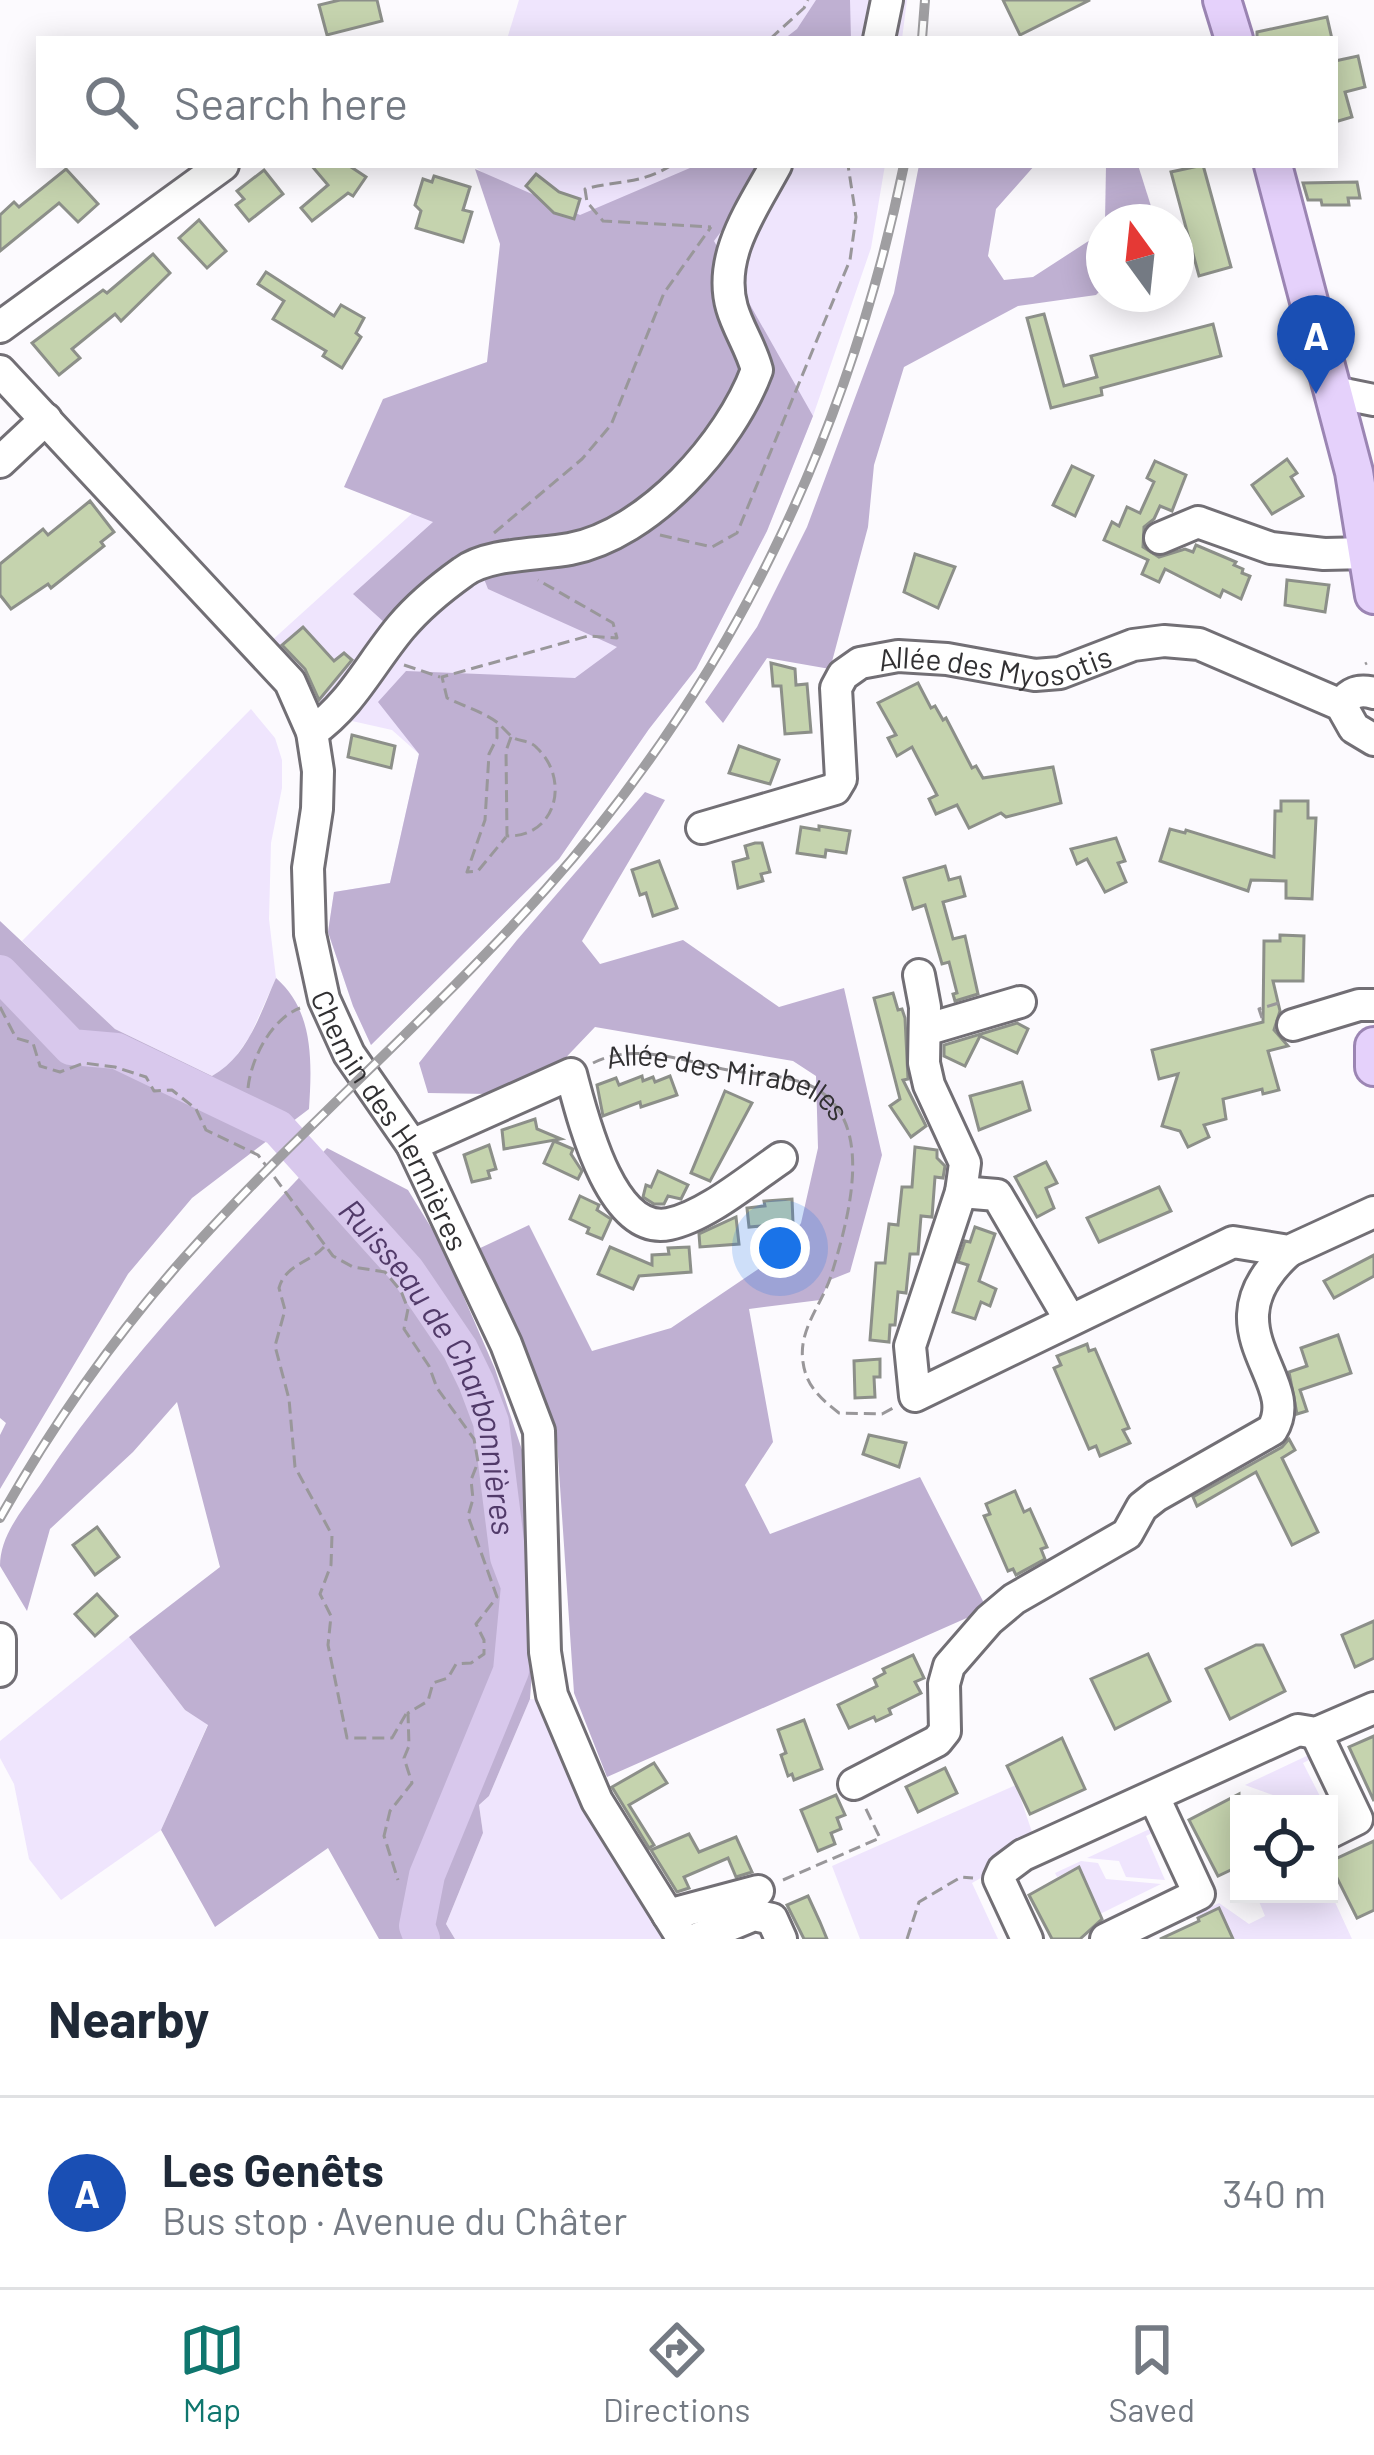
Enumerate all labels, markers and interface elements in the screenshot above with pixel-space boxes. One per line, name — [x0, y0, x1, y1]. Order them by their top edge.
search box — [36, 36, 1338, 168]
icon: search — [78, 69, 144, 135]
text: Search here — [174, 75, 408, 129]
north arrow — [1086, 204, 1194, 312]
pin: A — [1277, 295, 1355, 394]
street label: Allée des Myosotis — [875, 637, 1116, 693]
street label: Chemin des Hermières — [304, 984, 477, 1256]
street label: Allée des Mirabelles — [602, 1035, 858, 1126]
water label: Ruisseau de Charbonnières — [331, 1190, 525, 1537]
your location — [750, 1218, 810, 1278]
map controls — [1230, 1795, 1338, 1903]
button: locate — [1230, 1795, 1338, 1903]
text: Nearby — [48, 1987, 209, 2048]
text: Les Genêts — [162, 2142, 384, 2196]
text: A — [74, 2169, 100, 2216]
text: 340 m — [1222, 2169, 1326, 2216]
text: Bus stop · Avenue du Châter — [162, 2196, 627, 2243]
tab: Map — [179, 2317, 245, 2429]
tab: Directions — [603, 2317, 750, 2429]
tab: Saved — [1108, 2317, 1195, 2429]

